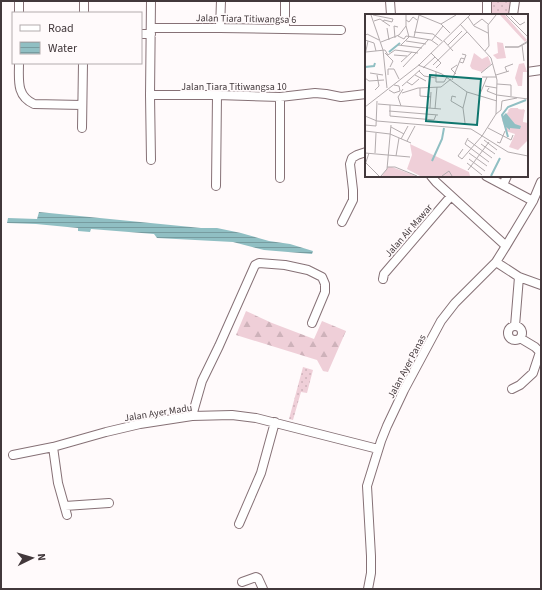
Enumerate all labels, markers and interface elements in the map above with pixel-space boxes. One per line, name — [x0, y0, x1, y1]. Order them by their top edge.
street label: Jalan Tiara Titiwangsa 6 — [196, 11, 296, 27]
legend — [12, 12, 142, 64]
inset map — [365, 14, 528, 177]
text: Road — [48, 20, 74, 37]
text: Water — [48, 40, 78, 57]
street label: Jalan Tiara Titiwangsa 10 — [181, 80, 287, 94]
street label: Jalan Air Mawar — [382, 201, 436, 260]
street label: Jalan Ayer Panas — [384, 332, 430, 401]
street label: Jalan Ayer Madu — [123, 401, 193, 425]
north arrow — [12, 538, 52, 578]
text: N — [34, 553, 49, 561]

